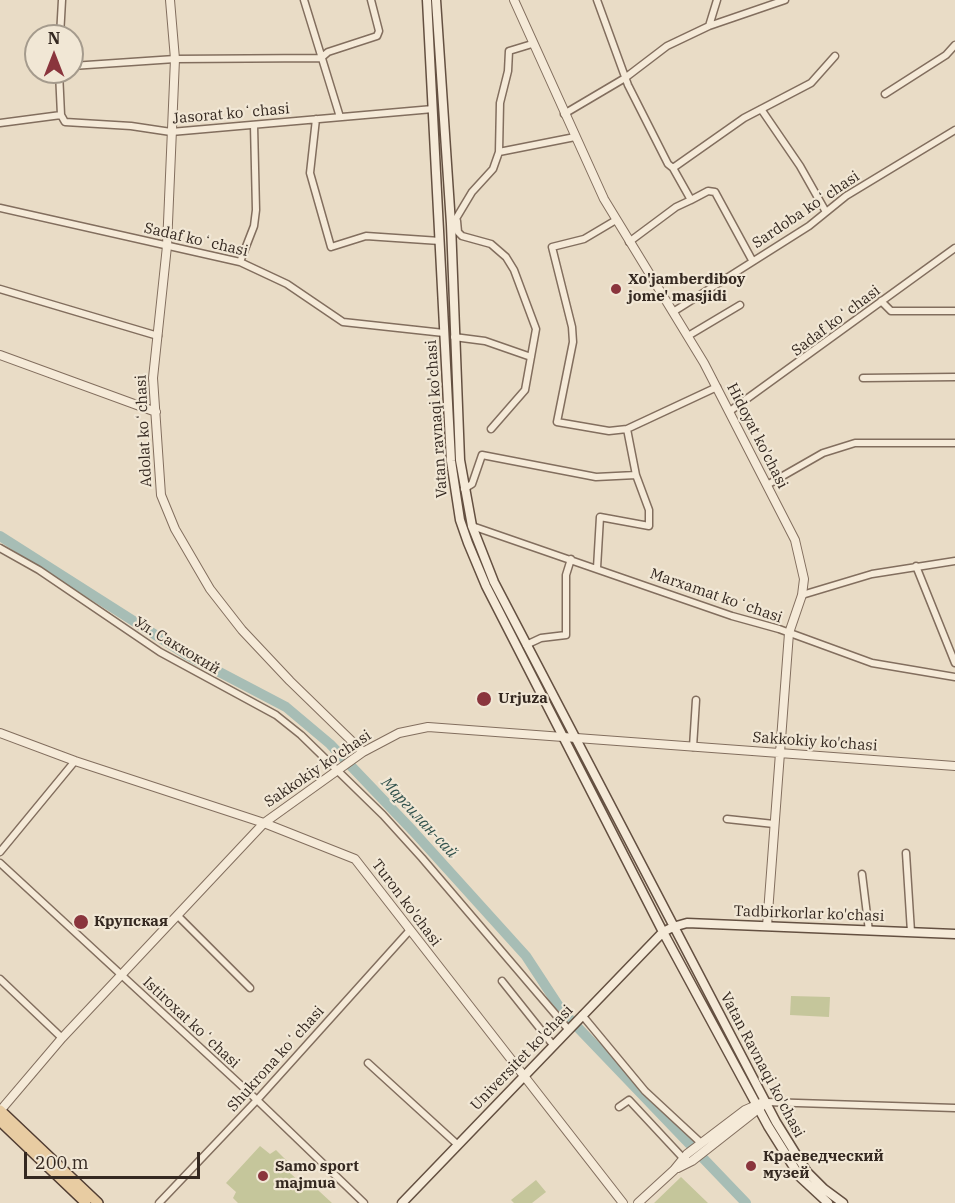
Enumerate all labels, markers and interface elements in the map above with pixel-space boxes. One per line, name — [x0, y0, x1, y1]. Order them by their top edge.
north arrow — [24, 24, 84, 84]
text: N — [48, 28, 60, 48]
street label: Jasorat koʻchasi — [172, 100, 290, 128]
street label: Sardoba koʻchasi — [749, 167, 863, 253]
street label: Sadaf koʻchasi — [142, 219, 250, 261]
place label: Xo'jamberdiboy jome' masjidi — [628, 271, 745, 306]
marker: Xo'jamberdiboy jome' masjidi — [609, 282, 623, 296]
street label: Sadaf koʻchasi — [788, 282, 884, 360]
street label: Vatan ravnaqi ko'chasi — [422, 339, 452, 499]
street label: Adolat koʻchasi — [132, 374, 156, 488]
street label: Hidoyat ko'chasi — [723, 380, 791, 492]
street label: Marxamat koʻchasi — [647, 565, 785, 627]
street label: Ул. Саккокий — [131, 613, 223, 679]
marker: Urjuza — [475, 690, 493, 708]
place label: Urjuza — [498, 690, 548, 708]
street label: Sakkokiy ko'chasi — [261, 727, 375, 811]
street label: Sakkokiy ko'chasi — [752, 729, 878, 755]
water label: Маргилан-сай — [377, 774, 461, 862]
street label: Turon ko'chasi — [367, 856, 445, 950]
street label: Tadbirkorlar ko'chasi — [733, 902, 885, 926]
marker: Крупская — [72, 913, 90, 931]
place label: Крупская — [94, 913, 168, 931]
street label: Istiroxat koʻchasi — [139, 974, 243, 1072]
street label: Vatan Ravnaqi ko'chasi — [716, 989, 808, 1141]
street label: Shukrona koʻchasi — [224, 1002, 328, 1116]
street label: Universitet ko'chasi — [467, 1002, 577, 1114]
scale bar — [27, 1140, 202, 1178]
place label: Краеведческий музей — [763, 1148, 884, 1183]
text: 200 m — [35, 1151, 89, 1174]
place label: Samo sport majmua — [275, 1158, 359, 1193]
marker: Краеведческий музей — [744, 1159, 758, 1173]
marker: Samo sport majmua — [256, 1169, 270, 1183]

